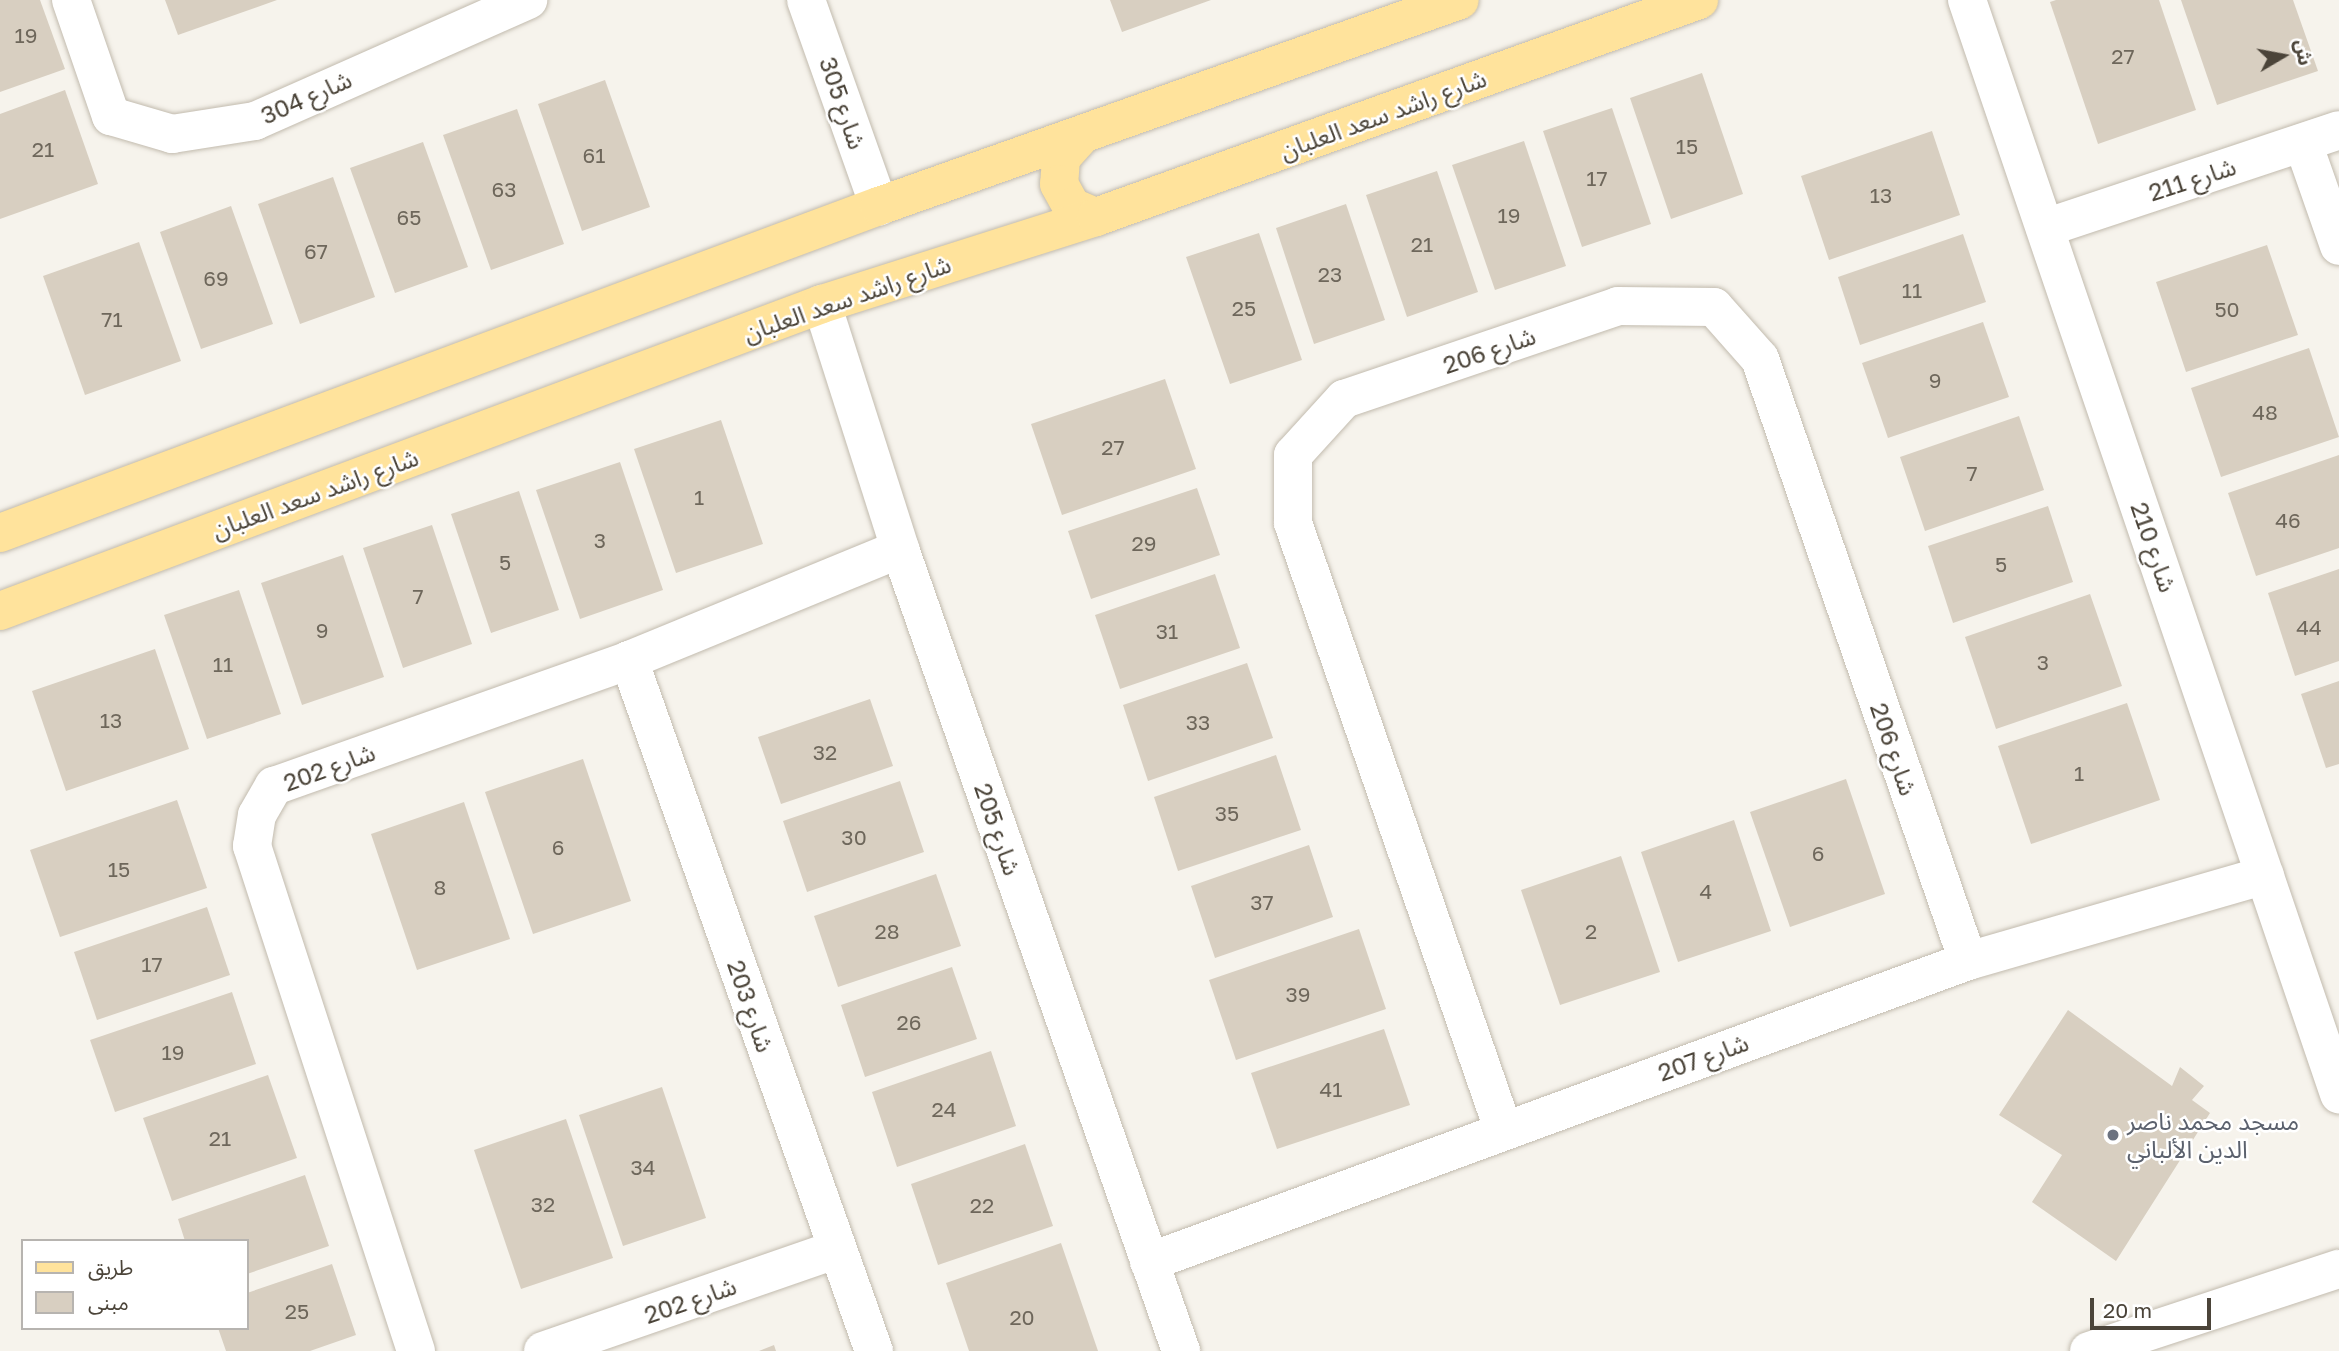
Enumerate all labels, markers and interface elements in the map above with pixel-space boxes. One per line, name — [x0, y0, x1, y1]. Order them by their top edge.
north arrow — [2248, 21, 2318, 91]
house number: 19 — [15, 22, 37, 48]
text: ش — [2291, 37, 2318, 67]
house number: 27 — [2111, 43, 2135, 69]
street label: شارع 305 — [814, 53, 872, 153]
street label: شارع راشد سعد العلبان — [1276, 63, 1490, 165]
street label: شارع 304 — [256, 64, 356, 130]
house number: 15 — [1676, 133, 1698, 159]
house number: 21 — [32, 136, 54, 162]
house number: 61 — [583, 142, 605, 168]
street label: شارع 211 — [2145, 151, 2239, 207]
house number: 17 — [1586, 165, 1608, 191]
house number: 63 — [492, 176, 516, 202]
house number: 13 — [1870, 182, 1892, 208]
house number: 19 — [1498, 202, 1520, 228]
house number: 65 — [397, 204, 421, 230]
house number: 21 — [1411, 231, 1433, 257]
house number: 67 — [304, 238, 328, 264]
street label: شارع راشد سعد العلبان — [739, 249, 955, 347]
house number: 23 — [1318, 261, 1342, 287]
house number: 69 — [203, 265, 229, 291]
house number: 11 — [1902, 277, 1922, 303]
house number: 25 — [1232, 295, 1256, 321]
house number: 50 — [2214, 296, 2240, 322]
house number: 71 — [101, 306, 123, 332]
street label: شارع 206 — [1439, 321, 1539, 379]
house number: 9 — [1929, 367, 1941, 393]
house number: 48 — [2252, 399, 2278, 425]
house number: 27 — [1101, 434, 1125, 460]
street label: شارع راشد سعد العلبان — [208, 442, 422, 544]
house number: 7 — [1966, 460, 1978, 486]
house number: 1 — [694, 484, 704, 510]
street label: شارع 210 — [2125, 498, 2183, 596]
house number: 46 — [2275, 507, 2301, 533]
house number: 3 — [594, 527, 606, 553]
house number: 29 — [1132, 530, 1156, 556]
house number: 5 — [499, 549, 511, 575]
house number: 5 — [1995, 551, 2007, 577]
house number: 7 — [412, 583, 424, 609]
house number: 44 — [2296, 614, 2322, 640]
house number: 9 — [316, 617, 328, 643]
house number: 31 — [1156, 618, 1178, 644]
house number: 3 — [2037, 649, 2049, 675]
house number: 11 — [213, 651, 233, 677]
street label: شارع 206 — [1865, 699, 1923, 799]
house number: 13 — [100, 707, 122, 733]
house number: 33 — [1186, 709, 1210, 735]
street label: شارع 202 — [279, 737, 379, 797]
house number: 32 — [813, 739, 837, 765]
house number: 1 — [2074, 760, 2084, 786]
street label: شارع 205 — [969, 779, 1027, 879]
house number: 35 — [1215, 800, 1239, 826]
house number: 30 — [841, 824, 867, 850]
house number: 6 — [552, 834, 564, 860]
house number: 6 — [1812, 840, 1824, 866]
house number: 15 — [108, 856, 130, 882]
house number: 8 — [434, 874, 446, 900]
house number: 4 — [1700, 878, 1712, 904]
house number: 37 — [1250, 889, 1274, 915]
house number: 28 — [875, 918, 899, 944]
house number: 2 — [1585, 918, 1597, 944]
house number: 17 — [141, 951, 163, 977]
street label: شارع 203 — [722, 956, 780, 1056]
house number: 39 — [1286, 981, 1310, 1007]
house number: 26 — [897, 1009, 921, 1035]
street label: شارع 207 — [1654, 1027, 1752, 1087]
house number: 19 — [162, 1039, 184, 1065]
house number: 41 — [1320, 1076, 1342, 1102]
house number: 24 — [932, 1096, 956, 1122]
place label: مسجد محمد ناصر الدين الألباني — [2127, 1107, 2299, 1163]
house number: 21 — [209, 1125, 231, 1151]
marker: مسجد محمد ناصر الدين الألباني — [2105, 1127, 2121, 1143]
house number: 34 — [630, 1154, 656, 1180]
house number: 32 — [531, 1191, 555, 1217]
house number: 22 — [970, 1192, 994, 1218]
legend — [21, 1239, 248, 1330]
text: طريق — [88, 1254, 133, 1280]
street label: شارع 202 — [640, 1271, 740, 1329]
scale bar — [2094, 1284, 2215, 1328]
text: مبنى — [88, 1289, 129, 1315]
text: 20 m — [2103, 1297, 2152, 1323]
house number: 25 — [285, 1298, 309, 1324]
house number: 20 — [1009, 1304, 1035, 1330]

